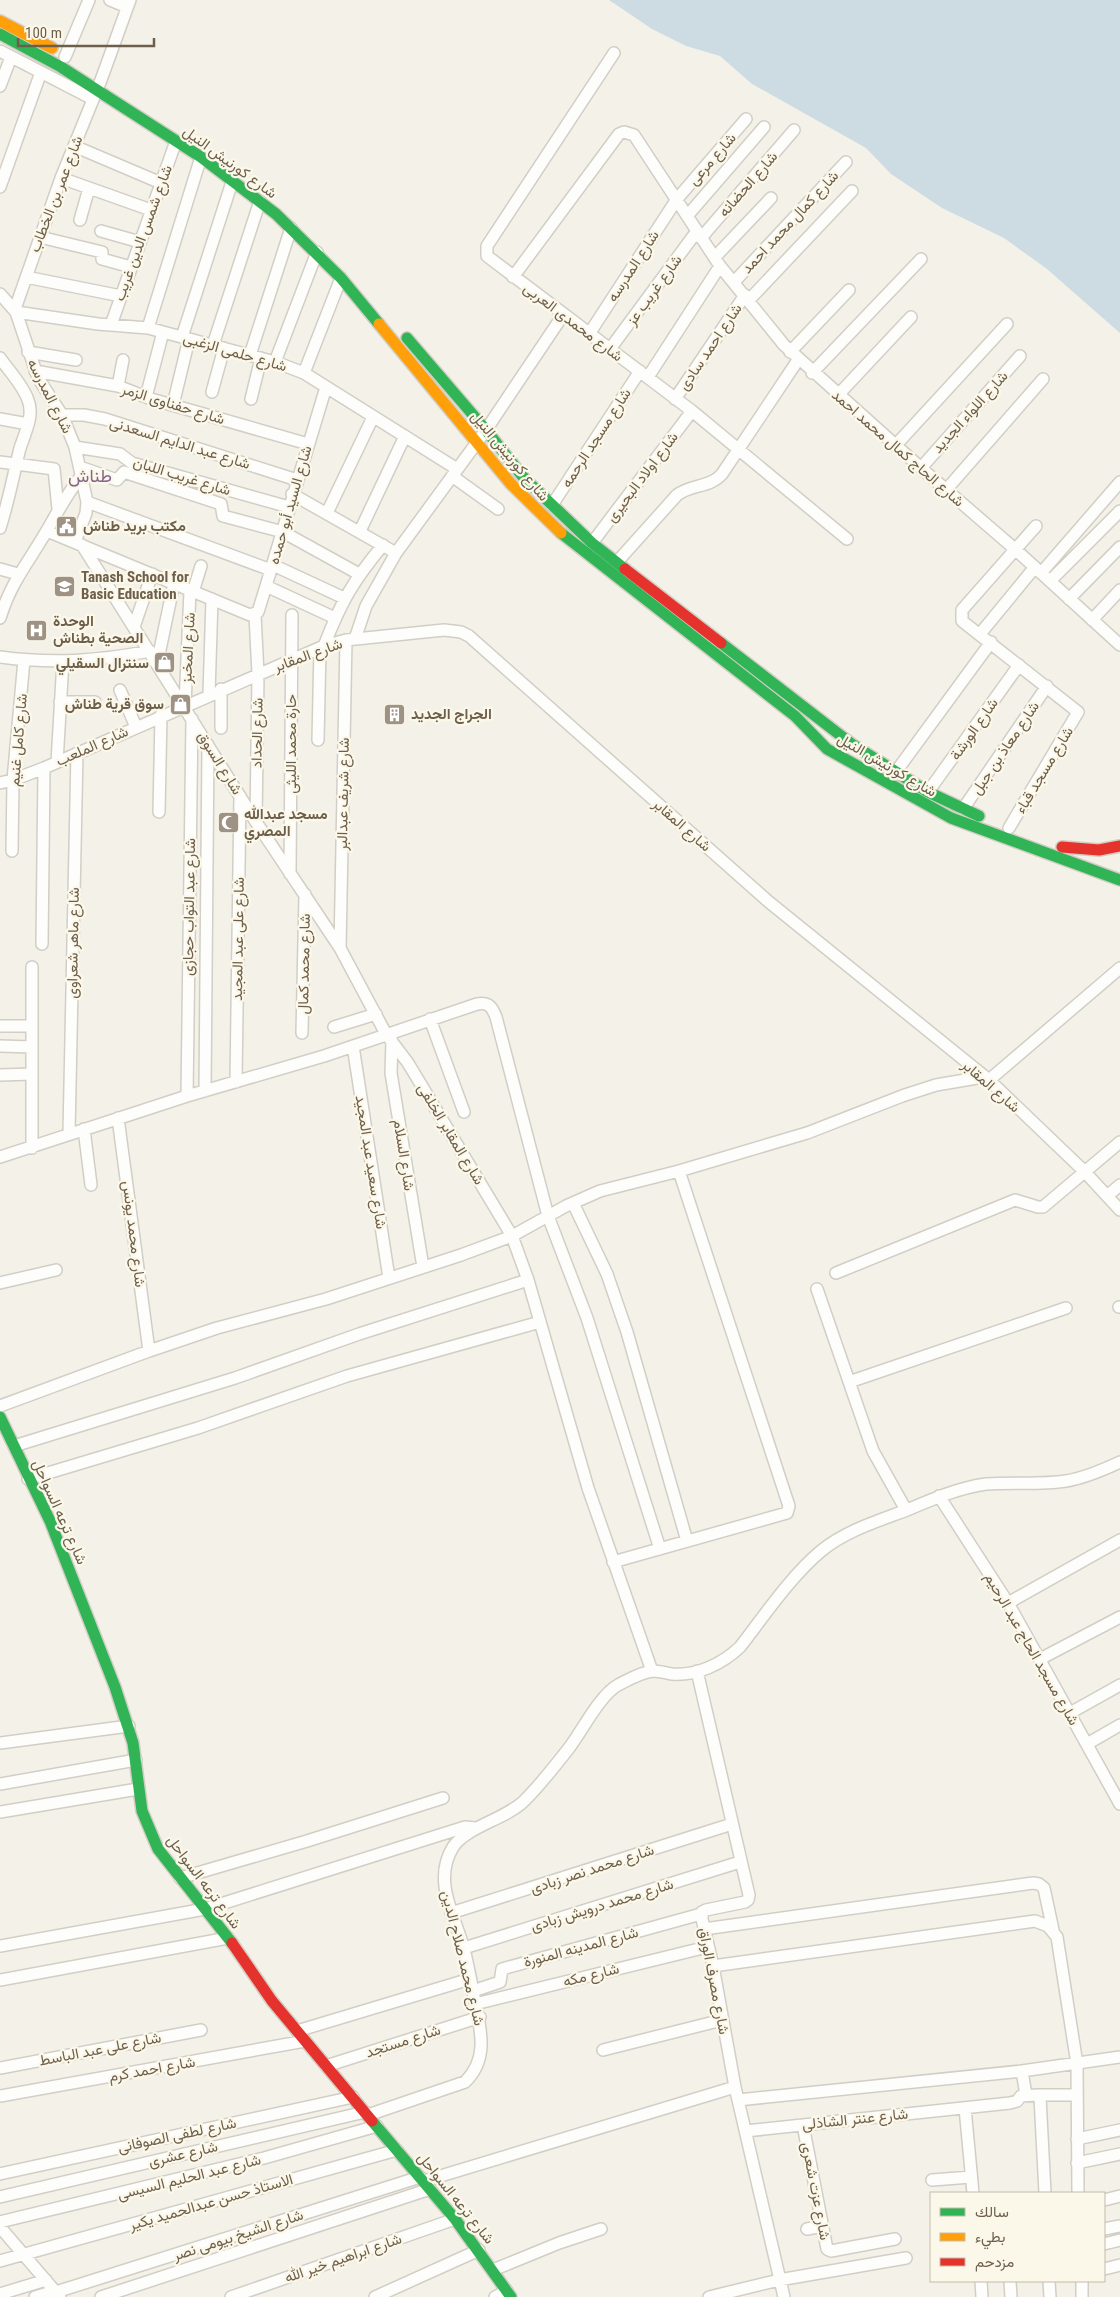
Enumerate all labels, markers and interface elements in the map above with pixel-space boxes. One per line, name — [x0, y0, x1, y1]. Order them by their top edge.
scale bar — [18, 15, 154, 47]
text: 100 m — [25, 24, 62, 42]
street label: شارع كورنيش النيل — [178, 122, 281, 204]
street label: شارع مرعى — [684, 129, 741, 190]
street label: شارع عمر بن الخطاب — [26, 133, 88, 255]
street label: شارع الحضانه — [715, 148, 783, 222]
street label: شارع شمس الدين غريب — [110, 162, 178, 304]
street label: شارع كمال محمد احمد — [738, 167, 844, 279]
street label: شارع المدرسه — [603, 227, 665, 306]
street label: شارع غريب عز — [622, 251, 687, 331]
street label: شارع محمدى العربى — [519, 279, 626, 367]
street label: شارع احمد سادى — [674, 300, 747, 395]
street label: شارع حلمى الزغبى — [181, 329, 289, 377]
street label: شارع المدرسه — [22, 356, 77, 437]
street label: شارع اللواء الجديد — [928, 367, 1013, 458]
street label: شارع حفناوى الزمر — [118, 379, 227, 430]
street label: شارع مسجد الرحمه — [557, 385, 637, 492]
street label: شارع الحاج كمال محمد احمد — [827, 386, 968, 512]
street label: شارع كورنيش النيل — [466, 407, 553, 506]
street label: شارع عبد الدايم السعدنى — [107, 413, 253, 475]
street label: شارع اولاد البحيرى — [602, 428, 684, 527]
street label: شارع السيد أبو حمده — [264, 443, 318, 567]
street label: شارع غريب اللبان — [130, 453, 233, 501]
district label: طناش — [68, 465, 112, 487]
public building icon: مكتب بريد طناش — [55, 514, 79, 538]
place label: مكتب بريد طناش — [83, 517, 186, 535]
place label: Tanash School for Basic Education — [81, 568, 189, 603]
school or university icon: Tanash School for Basic Education — [53, 574, 77, 598]
place label: الوحدة الصحية بطناش — [53, 612, 143, 647]
street label: شارع المخبز — [177, 612, 201, 685]
hospital icon: الوحدة الصحية بطناش — [25, 618, 49, 642]
street label: شارع المقابر — [270, 634, 346, 678]
shop icon: سنترال السقيلي — [153, 651, 177, 675]
place label: سنترال السقيلي — [56, 654, 149, 676]
street label: شارع كامل غنيم — [5, 692, 33, 788]
shop icon: سوق قرية طناش — [168, 692, 192, 716]
street label: حارة محمد الليثى — [282, 694, 301, 794]
street label: شارع الورشة — [946, 694, 1004, 765]
place label: سوق قرية طناش — [65, 695, 164, 713]
street label: شارع الحداد — [247, 698, 269, 768]
street label: شارع معاذ بن جبل — [967, 698, 1045, 799]
building icon: الجراج الجديد — [383, 702, 407, 726]
place label: الجراج الجديد — [411, 705, 492, 724]
street label: شارع الملعب — [53, 722, 132, 772]
street label: شارع مسجد قباء — [1011, 723, 1079, 818]
street label: شارع السوق — [192, 728, 247, 799]
street label: شارع كورنيش النيل — [833, 729, 940, 803]
street label: شارع شريف عبدالبر — [333, 737, 355, 852]
street label: شارع المقابر — [647, 794, 715, 857]
place label: مسجد عبدالله المصري — [244, 805, 328, 844]
mosque icon: مسجد عبدالله المصري — [216, 811, 240, 835]
street label: شارع عبد التواب حجازى — [179, 838, 201, 976]
street label: شارع على عبد المجيد — [228, 877, 250, 1001]
street label: شارع ماهر شعراوى — [63, 887, 85, 999]
street label: شارع محمد كمال — [294, 913, 316, 1015]
street label: شارع المقابر — [956, 1055, 1024, 1118]
street label: شارع المقابر الخلفى — [412, 1080, 488, 1189]
street label: شارع سعيد عبد المجيد — [350, 1094, 391, 1231]
street label: شارع السلام — [388, 1118, 419, 1192]
street label: شارع محمد يونس — [117, 1180, 149, 1289]
street label: شارع ترعه السواحل — [27, 1457, 91, 1568]
street label: شارع مسجد الحاج عبد الرحيم — [979, 1570, 1083, 1730]
street label: شارع ترعه السواحل — [161, 1832, 245, 1934]
street label: شارع محمد نصر زبادى — [528, 1840, 657, 1899]
street label: شارع محمد درويش زبادى — [529, 1875, 676, 1937]
street label: شارع محمد صلاح الدين — [436, 1889, 489, 2028]
street label: شارع المدينه المنورة — [522, 1923, 641, 1973]
street label: شارع مصرف الوراق — [693, 1926, 733, 2036]
street label: شارع مكه — [561, 1959, 621, 1993]
street label: شارع مستجد — [363, 2020, 444, 2063]
street label: شارع على عبد الباسط — [37, 2028, 163, 2072]
street label: شارع احمد كرم — [107, 2053, 197, 2087]
street label: شارع عنتر الشاذلى — [801, 2104, 909, 2136]
street label: شارع لطفى الصوفانى — [116, 2114, 239, 2158]
street label: شارع عشرى — [147, 2137, 220, 2173]
street label: شارع عزت شعرى — [796, 2140, 834, 2242]
street label: شارع ترعه السواحل — [412, 2149, 499, 2249]
street label: شارع عبد الحليم السيسى — [115, 2150, 263, 2206]
street label: الاستاذ حسن عبدالحميد يكير — [126, 2170, 295, 2235]
legend — [930, 2192, 1105, 2282]
text: سالك — [975, 2203, 1009, 2221]
street label: شارع الشيخ بيومى نصر — [170, 2205, 306, 2267]
text: بطيء — [975, 2228, 1005, 2250]
street label: شارع ابراهيم خير الله — [282, 2229, 405, 2288]
text: مزدحم — [975, 2253, 1014, 2272]

